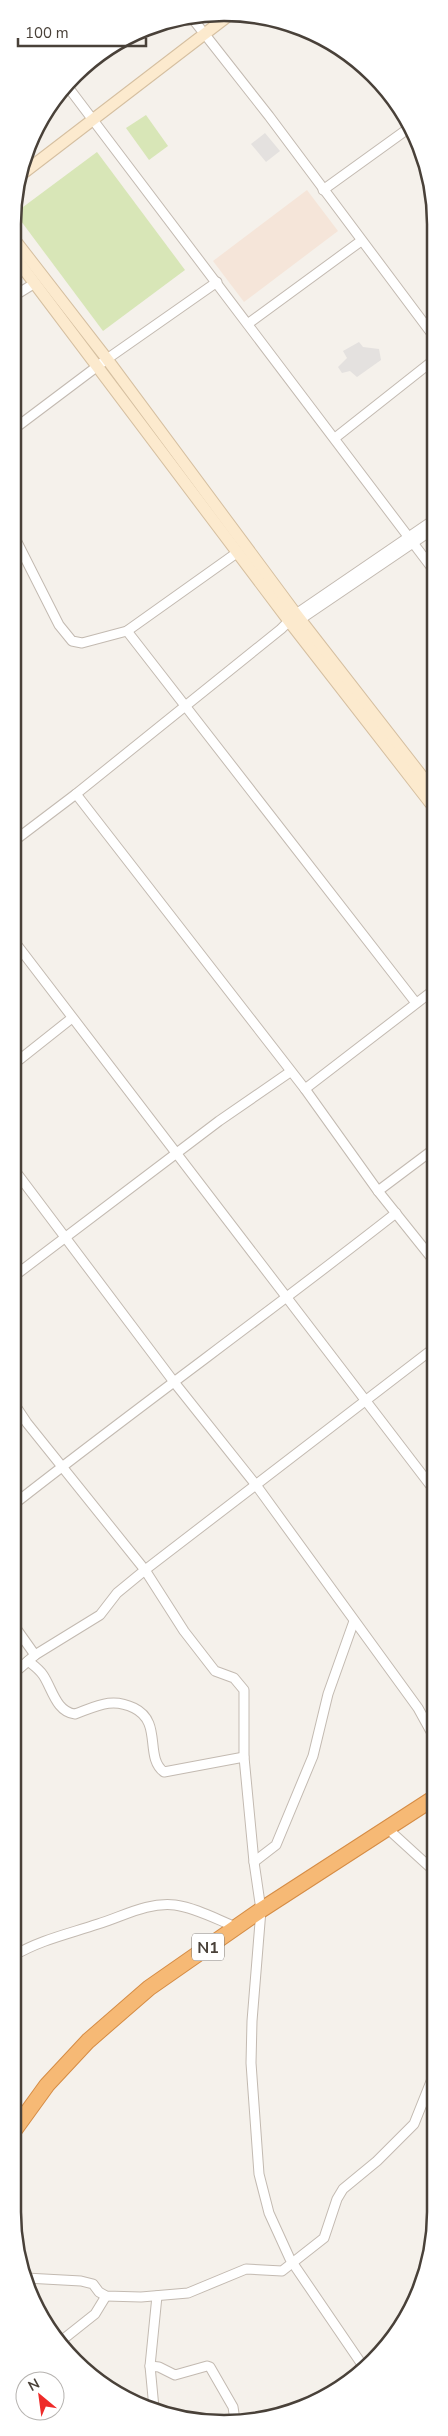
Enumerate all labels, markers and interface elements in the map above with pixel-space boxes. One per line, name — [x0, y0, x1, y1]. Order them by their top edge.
scale bar — [18, 15, 145, 47]
text: 100 m — [25, 23, 69, 43]
road number: N1 — [192, 1934, 224, 1960]
north arrow — [15, 2371, 65, 2421]
text: N — [25, 2374, 43, 2396]

